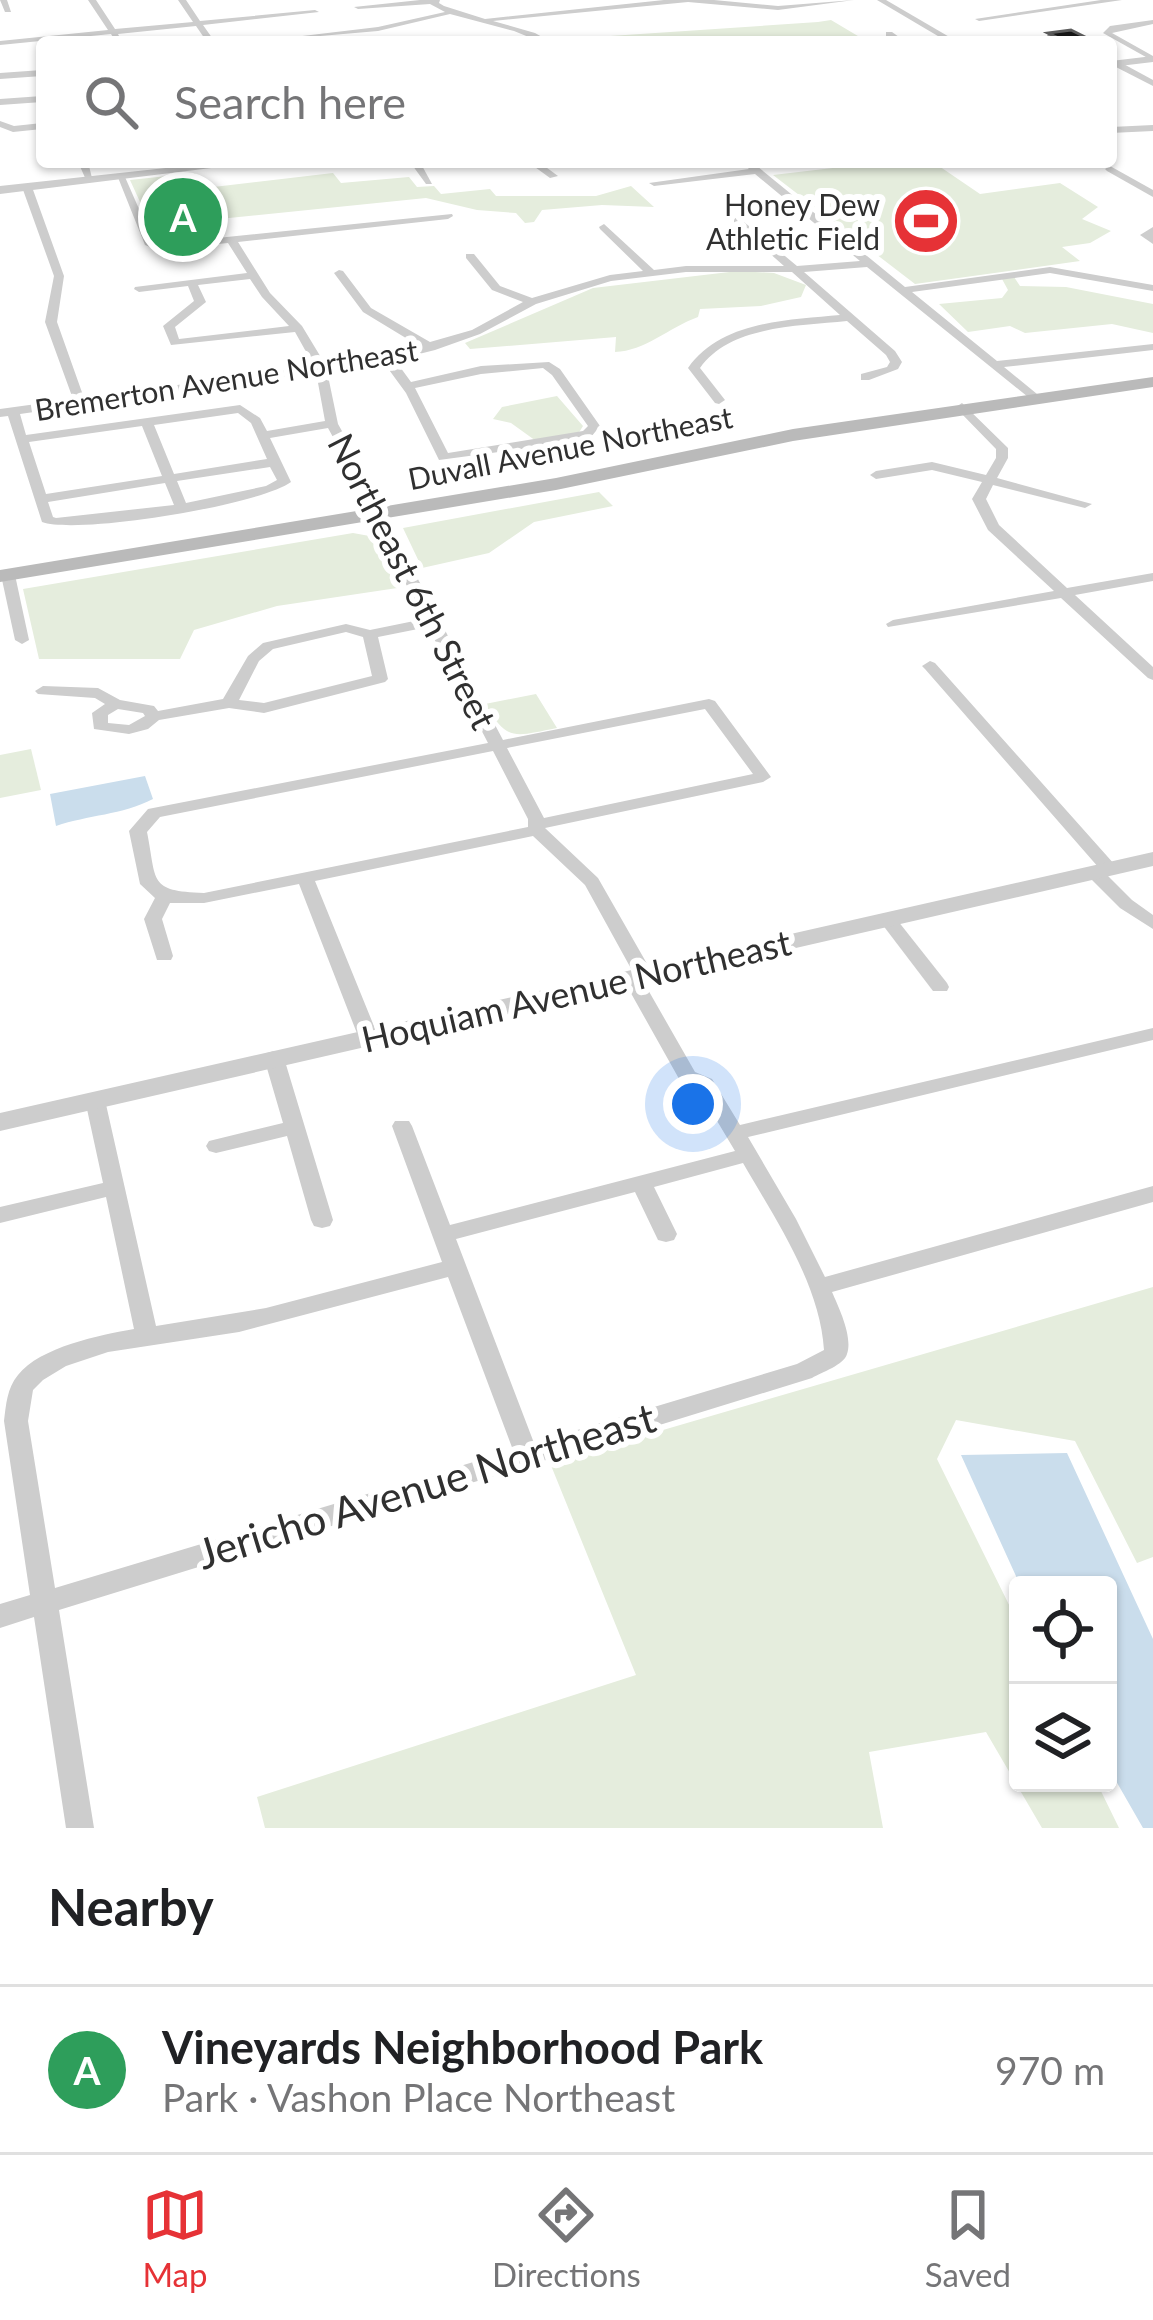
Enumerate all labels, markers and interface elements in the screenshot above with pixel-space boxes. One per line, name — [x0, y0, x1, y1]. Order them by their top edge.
search box — [36, 36, 1117, 168]
icon: search — [78, 69, 144, 135]
text: Search here — [174, 75, 406, 129]
pin: A — [144, 172, 222, 262]
place label: Honey Dew Athletic Field — [706, 186, 880, 256]
sports icon: Honey Dew Athletic Field — [891, 186, 961, 256]
street label: Bremerton Avenue Northeast — [32, 331, 420, 427]
street label: Duvall Avenue Northeast — [405, 398, 735, 496]
street label: Northeast 6th Street — [319, 426, 507, 736]
street label: Hoquiam Avenue Northeast — [357, 919, 795, 1061]
your location — [663, 1074, 723, 1134]
street label: Jericho Avenue Northeast — [191, 1391, 661, 1579]
map controls — [1009, 1576, 1117, 1792]
button: locate — [1009, 1576, 1117, 1684]
button: layers — [1009, 1684, 1117, 1792]
text: Nearby — [48, 1876, 214, 1937]
text: Vineyards Neighborhood Park — [162, 2020, 763, 2074]
text: A — [73, 2047, 101, 2093]
text: 970 m — [995, 2047, 1105, 2093]
text: Park · Vashon Place Northeast — [162, 2074, 675, 2120]
tab: Map — [142, 2182, 208, 2294]
tab: Directions — [492, 2182, 641, 2294]
tab: Saved — [925, 2182, 1011, 2294]

